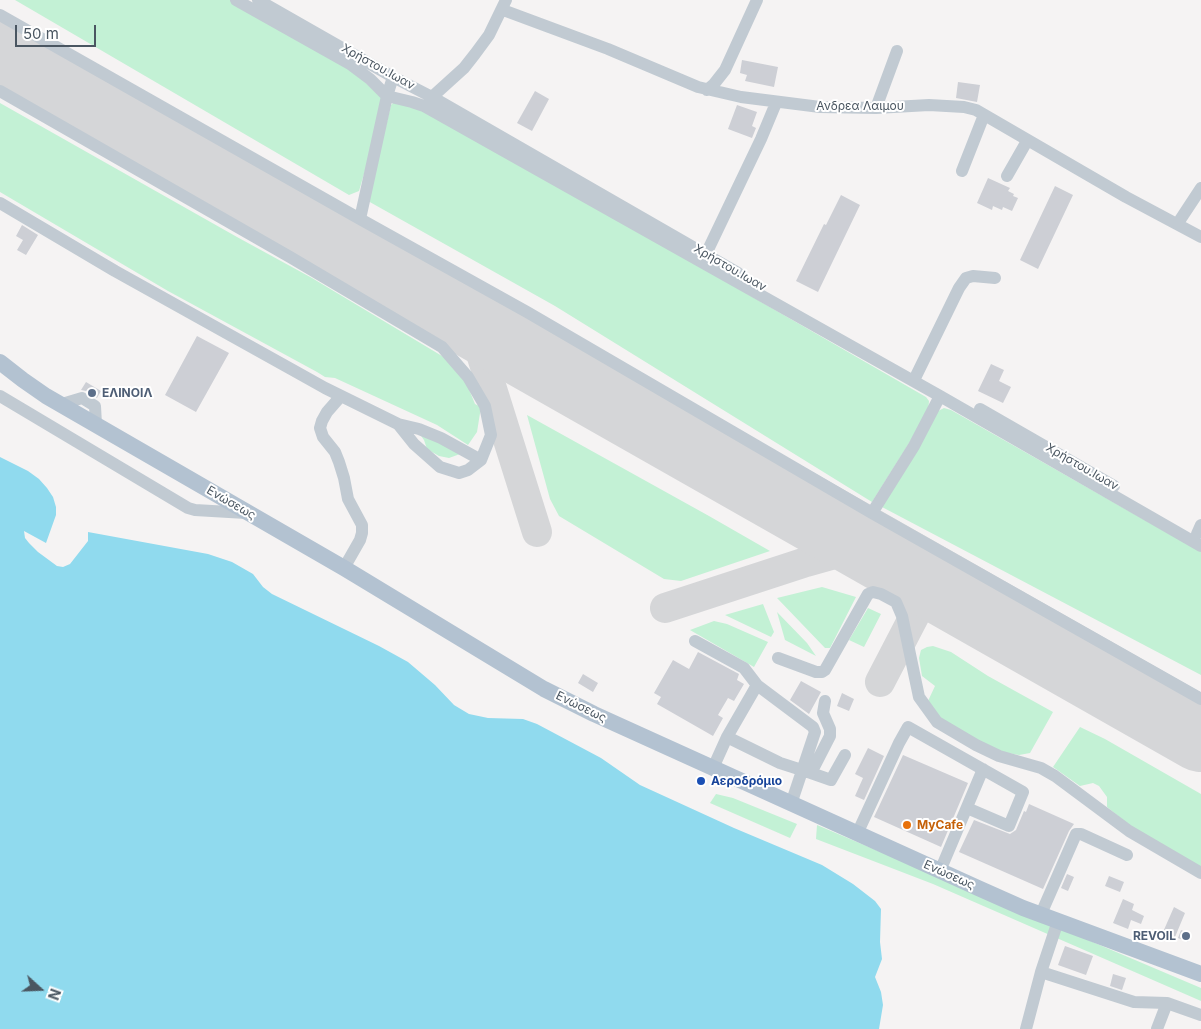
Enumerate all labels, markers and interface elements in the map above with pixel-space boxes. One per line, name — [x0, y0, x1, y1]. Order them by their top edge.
scale bar — [18, 15, 99, 47]
text: 50 m — [23, 24, 59, 43]
street label: Χρήστου.Ιωαν — [339, 41, 417, 93]
street label: Ανδρεα Λαιμου — [816, 99, 904, 113]
street label: Χρήστου.Ιωαν — [691, 241, 769, 295]
place label: ΕΛΙΝΟΙΛ — [102, 386, 152, 400]
marker: ΕΛΙΝΟΙΛ — [86, 387, 98, 399]
street label: Χρήστου.Ιωαν — [1043, 440, 1121, 494]
street label: Ενώσεως — [204, 483, 258, 523]
street label: Ενώσεως — [553, 689, 609, 725]
place label: Αεροδρόμιο — [711, 774, 782, 788]
marker: Αεροδρόμιο — [695, 775, 707, 787]
place label: MyCafe — [917, 818, 963, 832]
marker: MyCafe — [901, 819, 913, 831]
street label: Ενώσεως — [921, 857, 977, 893]
place label: REVOIL — [1133, 929, 1176, 943]
marker: REVOIL — [1180, 930, 1192, 942]
north arrow — [15, 964, 65, 1014]
text: N — [45, 986, 64, 1002]

